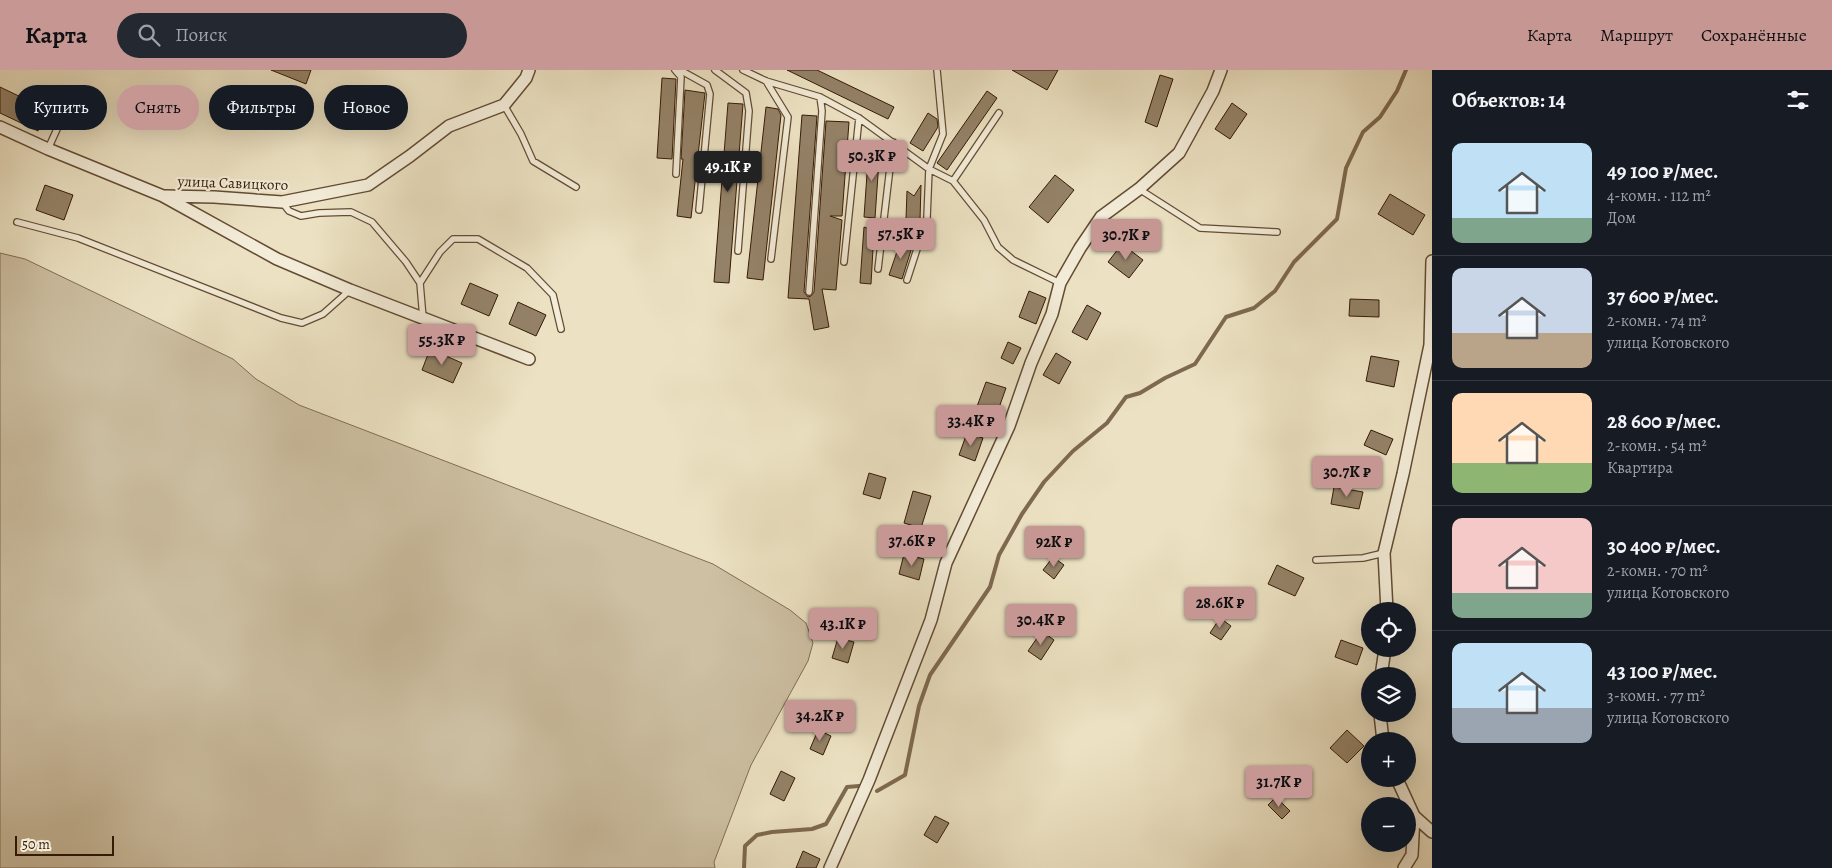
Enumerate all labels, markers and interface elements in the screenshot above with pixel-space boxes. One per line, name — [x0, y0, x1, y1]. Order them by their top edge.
search box — [117, 13, 467, 58]
text: Карта — [25, 19, 87, 51]
icon: search — [135, 21, 163, 49]
text: Поиск — [175, 22, 227, 48]
text: Карта — [1527, 23, 1572, 47]
text: Маршрут — [1600, 23, 1673, 47]
text: Сохранённые — [1701, 23, 1807, 47]
chip: Купить — [15, 85, 107, 130]
chip: Снять — [117, 85, 199, 130]
chip: Фильтры — [209, 85, 314, 130]
chip: Новое — [324, 85, 408, 130]
text: Объектов: 14 — [1452, 86, 1566, 114]
icon: filters — [1784, 86, 1812, 114]
pin: 50.3K ₽ — [826, 140, 918, 182]
text: 50.3K ₽ — [848, 145, 896, 167]
pin: 49.1K ₽ — [682, 150, 774, 193]
text: 49.1K ₽ — [705, 156, 751, 178]
text: 49 100 ₽/мес. — [1607, 157, 1718, 185]
icon: home — [1492, 163, 1552, 223]
street label: улица Савицкого — [176, 171, 289, 195]
text: 4-комн. · 112 m² — [1607, 185, 1711, 207]
text: Дом — [1607, 207, 1636, 229]
pin: 57.5K ₽ — [855, 218, 947, 260]
pin: 30.7K ₽ — [1080, 218, 1172, 261]
text: 57.5K ₽ — [878, 223, 924, 245]
text: 30.7K ₽ — [1102, 224, 1150, 246]
text: 37 600 ₽/мес. — [1607, 282, 1719, 310]
icon: home — [1492, 288, 1552, 348]
text: 2-комн. · 74 m² — [1607, 310, 1707, 332]
pin: 55.3K ₽ — [396, 324, 488, 366]
text: 55.3K ₽ — [419, 329, 465, 351]
text: улица Котовского — [1607, 332, 1729, 354]
pin: 33.4K ₽ — [925, 404, 1017, 447]
text: 28 600 ₽/мес. — [1607, 407, 1721, 435]
text: 33.4K ₽ — [947, 410, 995, 432]
icon: home — [1492, 413, 1552, 473]
text: 2-комн. · 54 m² — [1607, 435, 1707, 457]
pin: 30.7K ₽ — [1301, 456, 1393, 498]
text: Квартира — [1607, 457, 1673, 479]
text: 30.7K ₽ — [1323, 461, 1371, 483]
pin: 37.6K ₽ — [866, 524, 958, 567]
pin: 92K ₽ — [1019, 526, 1089, 568]
text: 37.6K ₽ — [888, 530, 936, 552]
text: 92K ₽ — [1036, 531, 1072, 553]
text: 30 400 ₽/мес. — [1607, 532, 1721, 560]
icon: home — [1492, 538, 1552, 598]
text: 2-комн. · 70 m² — [1607, 560, 1708, 582]
text: улица Котовского — [1607, 582, 1729, 604]
pin: 28.6K ₽ — [1174, 586, 1266, 629]
text: 28.6K ₽ — [1196, 592, 1244, 614]
map controls — [1361, 602, 1416, 852]
button: locate — [1361, 602, 1416, 657]
pin: 30.4K ₽ — [995, 604, 1087, 646]
pin: 43.1K ₽ — [797, 608, 889, 650]
text: 30.4K ₽ — [1017, 609, 1065, 631]
text: 43.1K ₽ — [820, 613, 866, 635]
text: 43 100 ₽/мес. — [1607, 657, 1718, 685]
icon: home — [1492, 663, 1552, 723]
button: layers — [1361, 667, 1416, 722]
text: 3-комн. · 77 m² — [1607, 685, 1705, 707]
pin: 34.2K ₽ — [774, 700, 866, 742]
text: 34.2K ₽ — [796, 705, 844, 727]
text: улица Котовского — [1607, 707, 1729, 729]
button: + — [1361, 732, 1416, 787]
pin: 31.7K ₽ — [1233, 766, 1325, 808]
text: 31.7K ₽ — [1256, 771, 1302, 793]
button: − — [1361, 797, 1416, 852]
scale bar — [15, 833, 114, 856]
text: 50 m — [22, 835, 50, 854]

